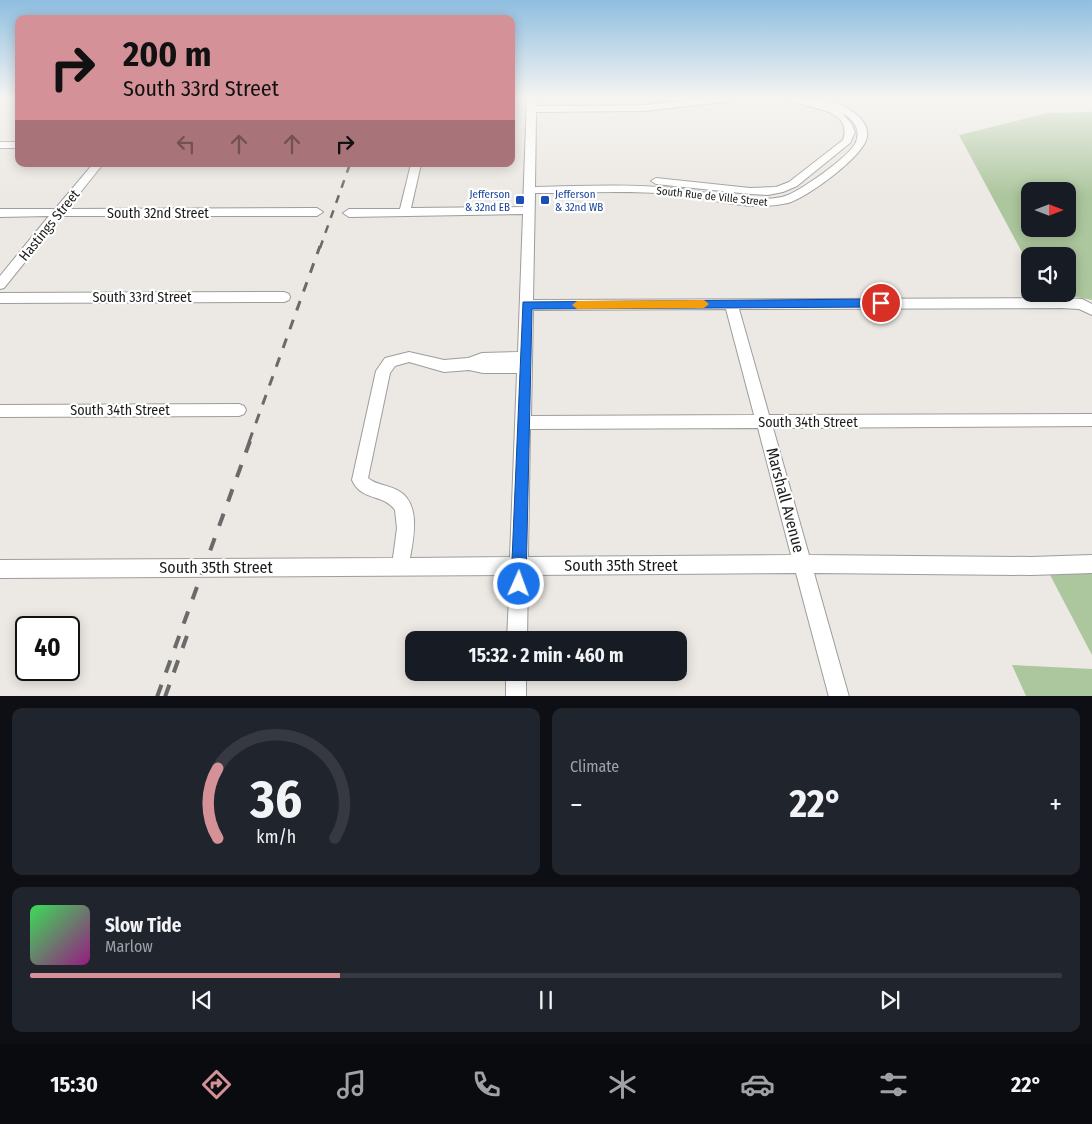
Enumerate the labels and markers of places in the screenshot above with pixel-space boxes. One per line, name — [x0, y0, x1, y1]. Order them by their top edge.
place label: Jefferson & 32nd EB — [465, 188, 510, 214]
place label: Jefferson & 32nd WB — [555, 188, 603, 214]
marker: Jefferson & 32nd EB — [514, 194, 526, 206]
marker: Jefferson & 32nd WB — [539, 194, 551, 206]
pin — [860, 282, 902, 324]

